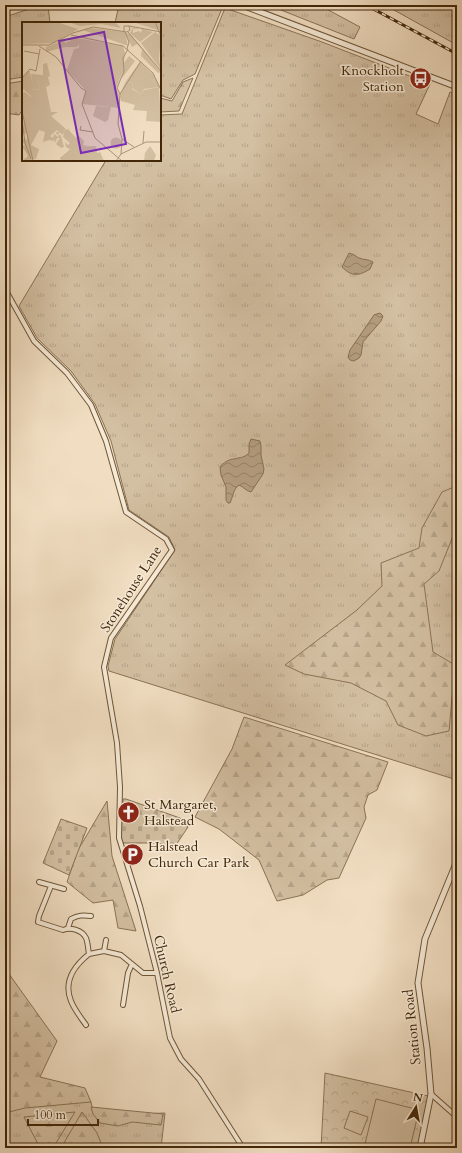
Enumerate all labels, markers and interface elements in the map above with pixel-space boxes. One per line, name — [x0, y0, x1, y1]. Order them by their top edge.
inset map — [22, 22, 161, 161]
place label: Knockholt Station — [341, 61, 405, 96]
bus stop icon: Knockholt Station — [407, 65, 433, 91]
street label: Stonehouse Lane — [96, 542, 166, 636]
place label: St Margaret, Halstead — [144, 795, 217, 830]
church icon: St Margaret, Halstead — [116, 799, 142, 825]
place label: Halstead Church Car Park — [148, 837, 250, 872]
parking icon: Halstead Church Car Park — [119, 841, 145, 867]
street label: Church Road — [149, 933, 185, 1016]
street label: Station Road — [399, 988, 425, 1066]
north arrow — [396, 1087, 436, 1127]
text: N — [412, 1089, 424, 1106]
scale bar — [28, 1101, 98, 1127]
text: 100 m — [34, 1107, 67, 1123]

